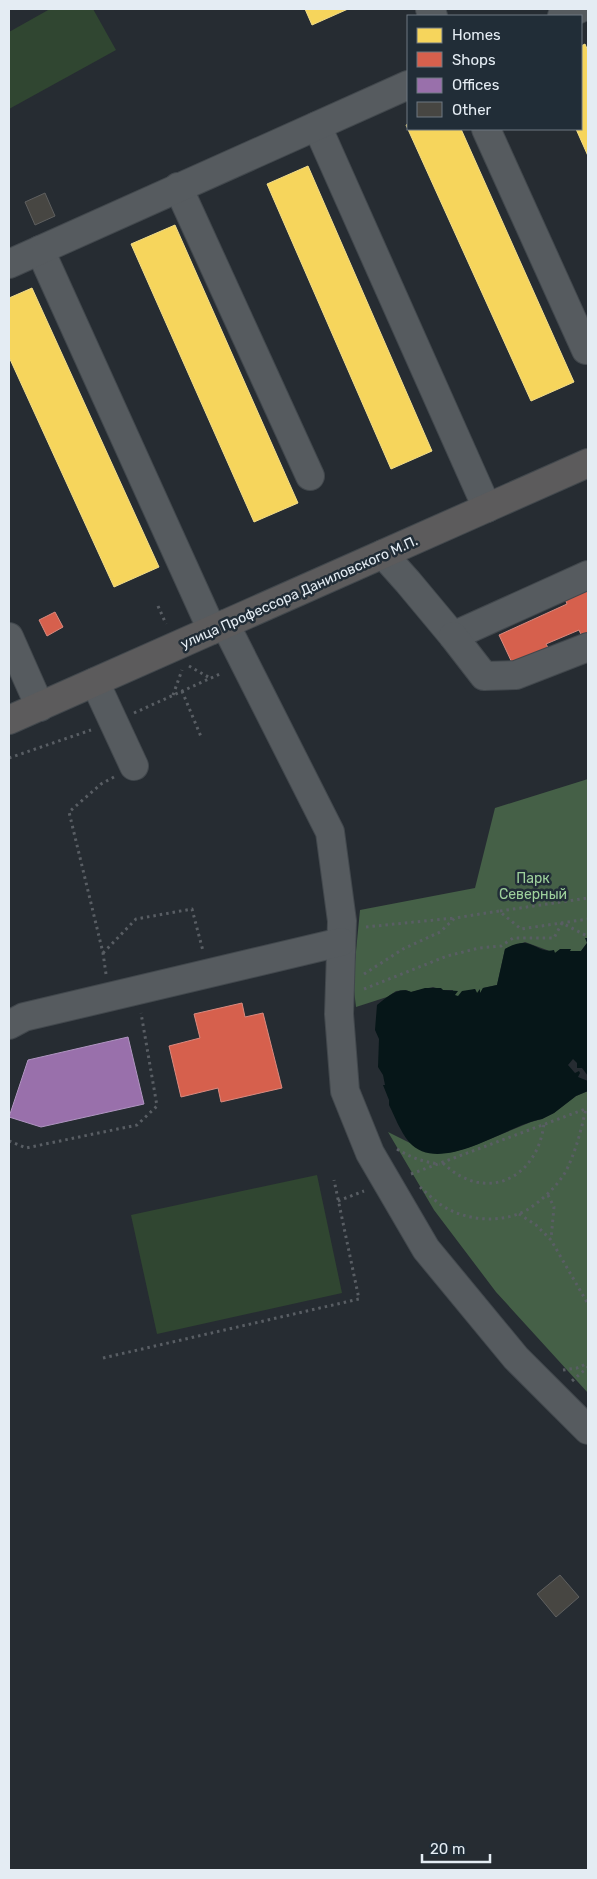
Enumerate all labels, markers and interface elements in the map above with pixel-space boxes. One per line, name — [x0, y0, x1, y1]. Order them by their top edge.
legend — [407, 15, 582, 130]
text: Homes — [452, 26, 501, 44]
text: Shops — [452, 51, 496, 69]
text: Offices — [452, 76, 500, 94]
text: Other — [452, 101, 492, 119]
street label: улица Профессора Даниловского М.П. — [178, 532, 420, 653]
park label: Парк Северный — [499, 870, 567, 903]
scale bar — [422, 1832, 490, 1864]
text: 20 m — [430, 1840, 465, 1858]

